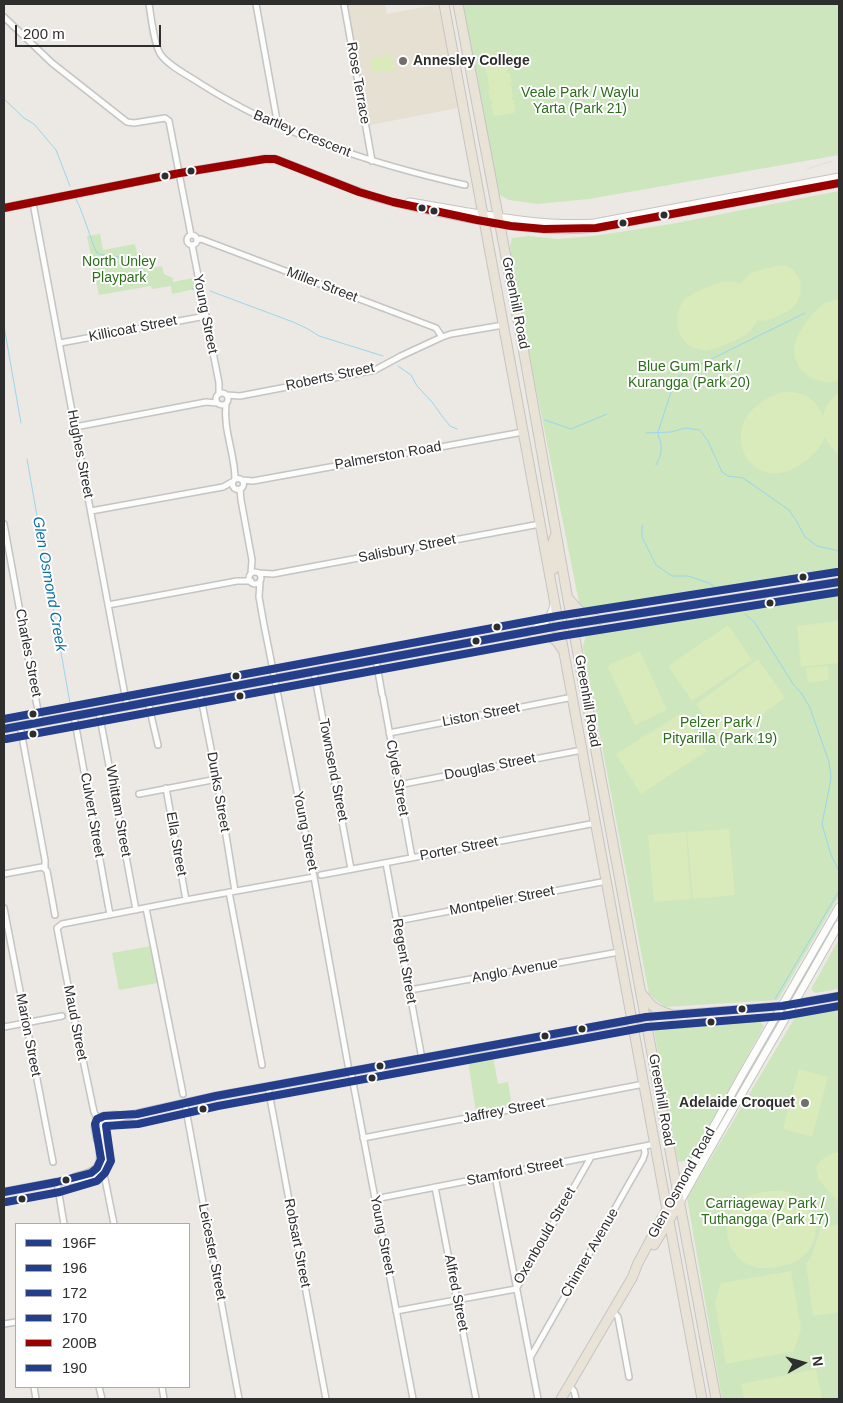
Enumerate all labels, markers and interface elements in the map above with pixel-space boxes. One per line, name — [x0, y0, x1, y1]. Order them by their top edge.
scale bar — [18, 15, 164, 47]
text: 200 m — [23, 25, 65, 42]
street label: Rose Terrace — [342, 41, 374, 125]
place label: Annesley College — [413, 53, 530, 69]
marker: Annesley College — [397, 55, 409, 67]
park label: Veale Park / Waylu Yarta (Park 21) — [521, 85, 639, 118]
street label: Bartley Crescent — [251, 107, 353, 161]
unlabelled marker — [186, 166, 196, 176]
unlabelled marker — [160, 171, 170, 181]
unlabelled marker — [417, 203, 427, 213]
unlabelled marker — [429, 206, 439, 216]
unlabelled marker — [659, 210, 669, 220]
unlabelled marker — [618, 218, 628, 228]
park label: North Unley Playpark — [82, 254, 156, 286]
street label: Greenhill Road — [498, 256, 532, 350]
street label: Miller Street — [284, 264, 360, 306]
street label: Young Street — [189, 273, 221, 355]
street label: Killicoat Street — [87, 312, 179, 346]
street label: Roberts Street — [284, 359, 376, 395]
park label: Blue Gum Park / Kurangga (Park 20) — [628, 359, 750, 392]
street label: Hughes Street — [63, 408, 97, 500]
street label: Palmerston Road — [333, 438, 443, 474]
water label: Glen Osmond Creek — [28, 515, 70, 653]
street label: Salisbury Street — [357, 531, 457, 567]
unlabelled marker — [798, 572, 808, 582]
unlabelled marker — [765, 598, 775, 608]
street label: Charles Street — [11, 607, 45, 699]
unlabelled marker — [492, 622, 502, 632]
unlabelled marker — [471, 636, 481, 646]
street label: Greenhill Road — [571, 654, 603, 748]
unlabelled marker — [231, 671, 241, 681]
unlabelled marker — [235, 691, 245, 701]
street label: Liston Street — [441, 699, 521, 731]
unlabelled marker — [28, 709, 38, 719]
park label: Pelzer Park / Pityarilla (Park 19) — [663, 715, 777, 748]
street label: Townsend Street — [315, 717, 351, 823]
unlabelled marker — [28, 729, 38, 739]
street label: Clyde Street — [382, 739, 412, 817]
street label: Douglas Street — [443, 750, 537, 784]
street label: Dunks Street — [203, 751, 233, 833]
street label: Whittam Street — [102, 764, 134, 858]
street label: Culvert Street — [76, 771, 108, 859]
street label: Young Street — [289, 790, 321, 872]
street label: Ella Street — [162, 811, 190, 877]
street label: Porter Street — [418, 833, 500, 865]
street label: Montpelier Street — [448, 883, 556, 919]
street label: Regent Street — [388, 917, 420, 1005]
street label: Anglo Avenue — [471, 955, 559, 987]
street label: Maud Street — [59, 984, 91, 1062]
street label: Marion Street — [12, 992, 44, 1078]
unlabelled marker — [737, 1004, 747, 1014]
unlabelled marker — [706, 1017, 716, 1027]
unlabelled marker — [577, 1024, 587, 1034]
unlabelled marker — [540, 1031, 550, 1041]
street label: Greenhill Road — [645, 1053, 677, 1147]
unlabelled marker — [375, 1061, 385, 1071]
unlabelled marker — [367, 1073, 377, 1083]
street label: Jaffrey Street — [462, 1095, 546, 1127]
place label: Adelaide Croquet — [679, 1095, 795, 1111]
marker: Adelaide Croquet — [799, 1097, 811, 1109]
unlabelled marker — [198, 1104, 208, 1114]
street label: Glen Osmond Road — [645, 1125, 719, 1241]
street label: Stamford Street — [465, 1154, 565, 1190]
unlabelled marker — [61, 1175, 71, 1185]
street label: Oxenbould Street — [510, 1185, 580, 1287]
unlabelled marker — [17, 1194, 27, 1204]
street label: Young Street — [366, 1194, 398, 1276]
park label: Carriageway Park / Tuthangga (Park 17) — [701, 1196, 829, 1228]
street label: Robsart Street — [280, 1197, 314, 1289]
street label: Leicester Street — [194, 1202, 230, 1302]
street label: Chinner Avenue — [558, 1205, 622, 1301]
legend — [15, 1223, 190, 1388]
text: 196F — [62, 1234, 96, 1251]
street label: Alfred Street — [440, 1253, 472, 1333]
text: 196 — [62, 1259, 87, 1276]
text: 172 — [62, 1284, 87, 1301]
text: 170 — [62, 1309, 87, 1326]
text: 200B — [62, 1334, 97, 1351]
north arrow — [778, 1338, 828, 1388]
text: N — [809, 1355, 826, 1367]
text: 190 — [62, 1359, 87, 1376]

